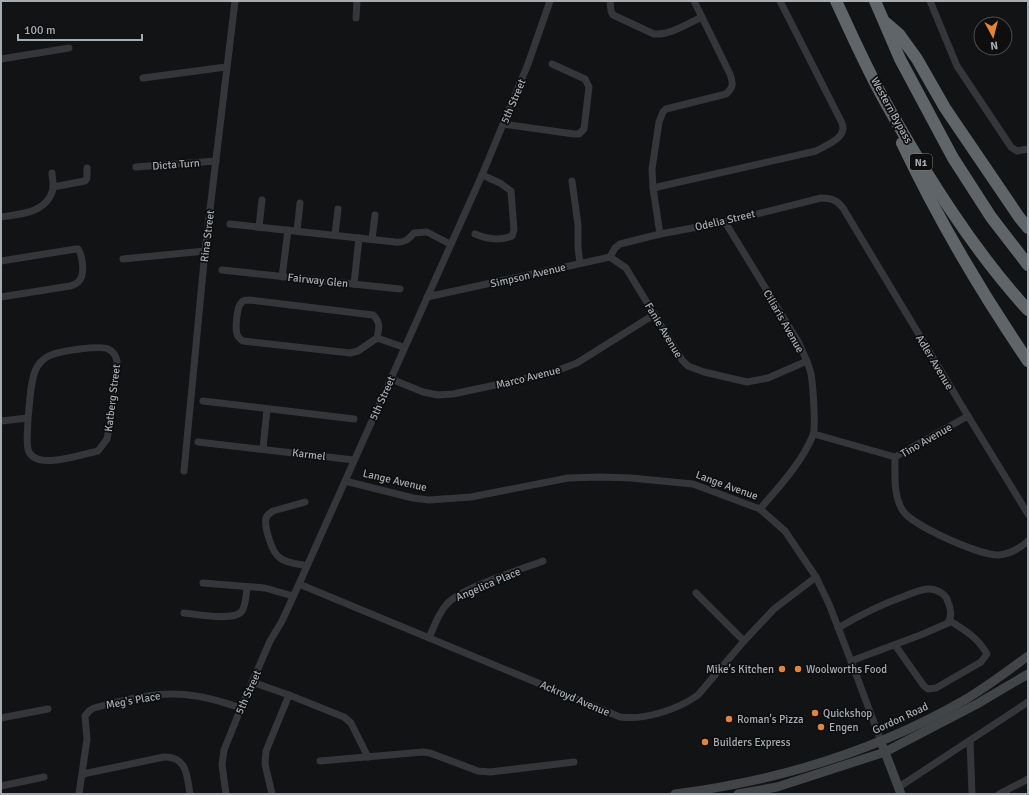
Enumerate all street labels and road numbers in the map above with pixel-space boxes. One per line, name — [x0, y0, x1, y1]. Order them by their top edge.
street label: Western Bypass — [868, 75, 915, 146]
street label: 5th Street — [498, 77, 529, 125]
road number: N1 — [910, 154, 932, 170]
street label: Dicta Turn — [152, 156, 200, 173]
street label: Odelia Street — [694, 207, 757, 234]
street label: Rina Street — [198, 209, 217, 263]
street label: Simpson Avenue — [489, 260, 567, 290]
street label: Fairway Glen — [287, 271, 349, 290]
street label: Ciliaris Avenue — [760, 288, 807, 355]
street label: Fanie Avenue — [642, 300, 685, 360]
street label: Adler Avenue — [913, 332, 956, 392]
street label: Katberg Street — [102, 363, 123, 433]
street label: Marco Avenue — [495, 363, 562, 392]
street label: 5th Street — [367, 374, 398, 422]
street label: Tino Avenue — [898, 421, 954, 460]
street label: Karmel — [291, 446, 326, 463]
street label: Lange Avenue — [362, 467, 428, 494]
street label: Lange Avenue — [694, 468, 760, 503]
street label: Angelica Place — [454, 565, 523, 604]
street label: 5th Street — [233, 668, 264, 716]
street label: Ackroyd Avenue — [538, 678, 612, 719]
street label: Meg's Place — [105, 689, 161, 712]
street label: Gordon Road — [870, 700, 930, 737]

